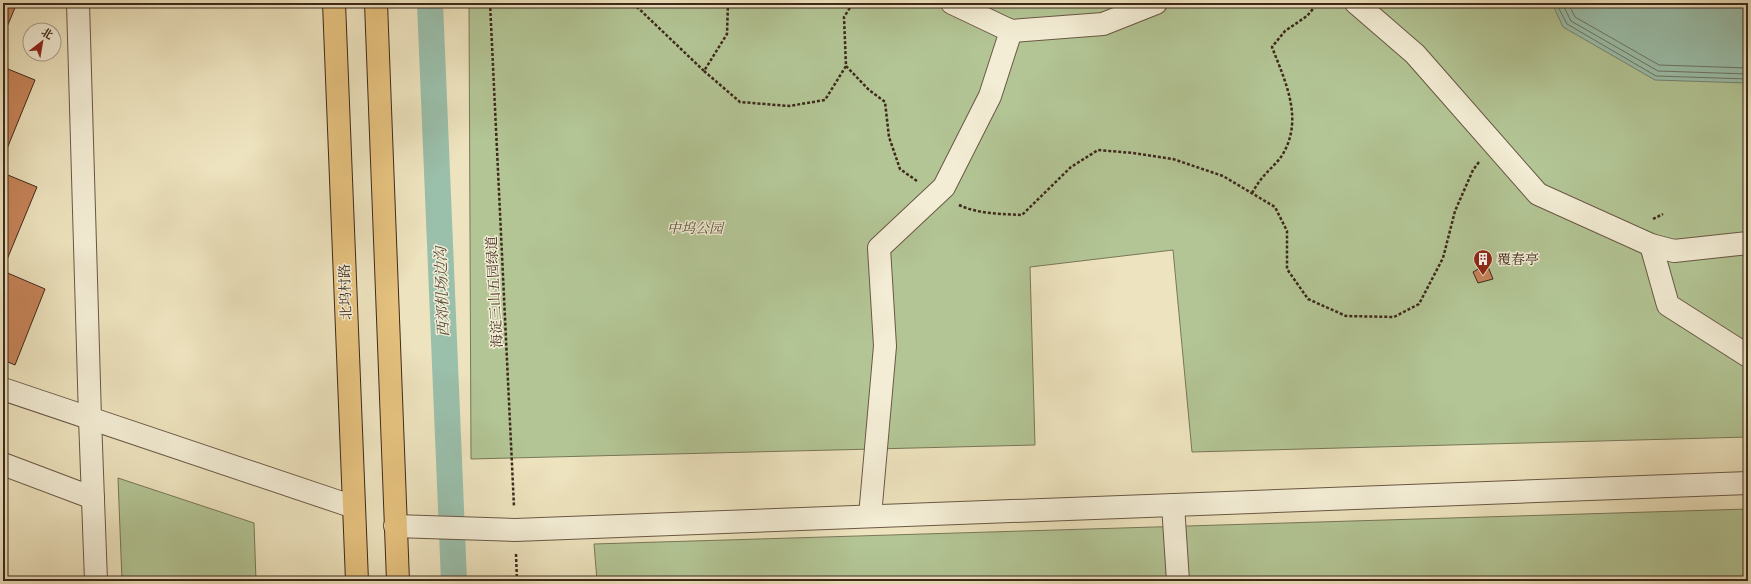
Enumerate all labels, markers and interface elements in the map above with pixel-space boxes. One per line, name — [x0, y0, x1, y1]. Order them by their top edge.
north arrow — [22, 22, 62, 62]
text: 北 — [38, 25, 55, 44]
park label: 中坞公园 — [667, 220, 725, 240]
street label: 海淀三山五园绿道 — [483, 235, 509, 348]
water label: 西郊机场边沟 — [431, 245, 456, 337]
building icon: 覆春亭 — [1472, 248, 1494, 276]
place label: 覆春亭 — [1497, 251, 1539, 271]
street label: 北坞村路 — [336, 264, 358, 320]

